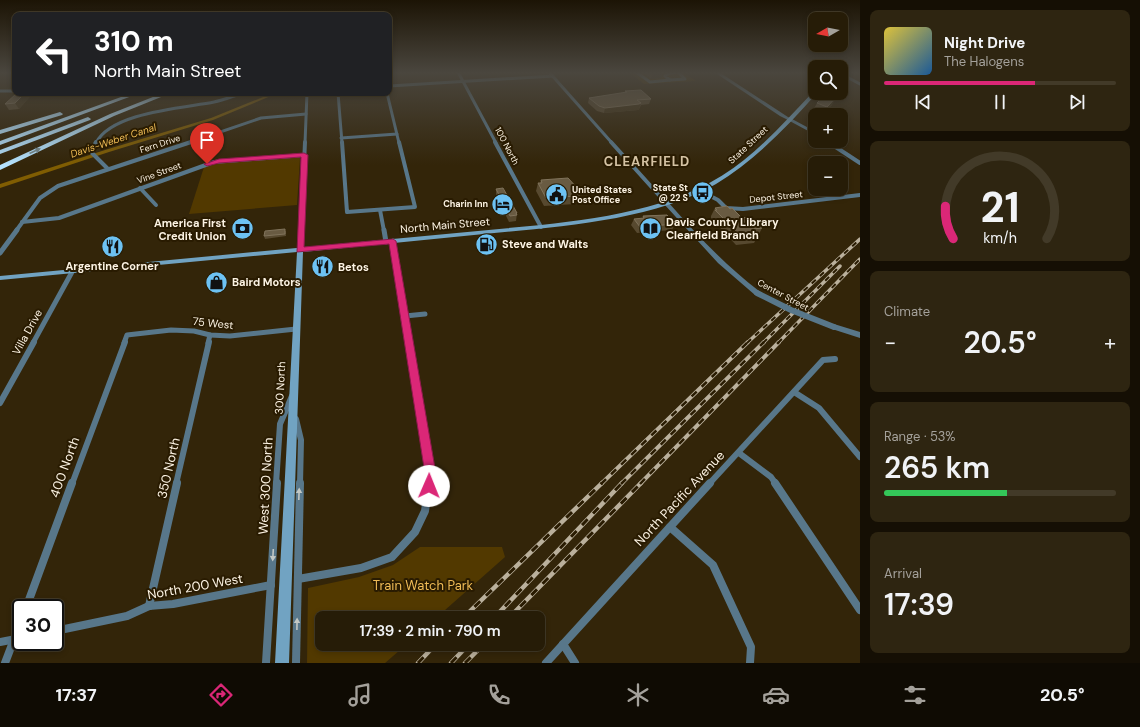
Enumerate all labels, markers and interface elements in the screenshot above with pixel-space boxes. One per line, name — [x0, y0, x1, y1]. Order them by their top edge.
north arrow — [808, 12, 848, 52]
map controls — [808, 12, 848, 196]
text: 310 m — [94, 23, 174, 60]
icon: left — [28, 28, 80, 80]
text: Night Drive — [944, 33, 1025, 53]
text: The Halogens — [944, 53, 1024, 70]
text: North Main Street — [94, 59, 241, 83]
button: search — [808, 60, 848, 100]
icon: previous — [912, 91, 934, 113]
icon: pause — [989, 91, 1011, 113]
icon: next — [1066, 91, 1088, 113]
button: + — [808, 108, 848, 148]
water label: Davis-Weber Canal — [69, 120, 158, 160]
pin — [190, 123, 224, 164]
street label: State Street — [726, 123, 771, 166]
street label: 100 North — [492, 125, 522, 167]
icon: arrive — [196, 129, 218, 151]
street label: Fern Drive — [138, 132, 182, 156]
one-way arrow — [30, 148, 41, 154]
district label: CLEARFIELD — [604, 153, 690, 170]
button: − — [808, 156, 848, 196]
street label: Vine Street — [135, 159, 183, 187]
bus stop icon: State St @ 22 S — [690, 180, 716, 206]
text: 21 — [980, 181, 1020, 235]
public building icon: United States Post Office — [543, 182, 569, 208]
place label: State St @ 22 S — [653, 182, 689, 204]
place label: United States Post Office — [572, 184, 632, 206]
street label: Depot Street — [749, 188, 804, 206]
hotel icon: Charin Inn — [490, 191, 516, 217]
place label: Charin Inn — [443, 198, 488, 210]
street label: North Main Street — [400, 214, 490, 236]
library icon: Davis County Library Clearfield Branch — [638, 215, 664, 241]
place label: Davis County Library Clearfield Branch — [666, 215, 779, 242]
place label: America First Credit Union — [154, 216, 226, 243]
bank icon: America First Credit Union — [229, 216, 255, 242]
text: km/h — [983, 228, 1017, 246]
fuel station icon: Steve and Walts — [474, 231, 500, 257]
restaurant icon: Argentine Corner — [99, 233, 125, 259]
place label: Steve and Walts — [502, 237, 589, 251]
restaurant icon: Betos — [309, 254, 335, 280]
place label: Argentine Corner — [66, 259, 159, 273]
place label: Betos — [338, 260, 369, 274]
shop icon: Baird Motors — [204, 269, 230, 295]
place label: Baird Motors — [232, 275, 301, 289]
street label: Center Street — [755, 276, 811, 314]
text: Climate — [884, 303, 930, 320]
street label: Villa Drive — [9, 307, 45, 357]
street label: 75 West — [192, 314, 234, 332]
text: 20.5° — [963, 323, 1037, 362]
text: − — [884, 328, 896, 357]
text: + — [1104, 328, 1116, 357]
street label: 300 North — [272, 361, 288, 415]
text: Range · 53% — [884, 428, 956, 445]
street label: 400 North — [46, 435, 83, 500]
street label: 350 North — [153, 436, 184, 500]
street label: West 300 North — [254, 437, 277, 535]
street label: North Pacific Avenue — [631, 447, 728, 550]
text: 265 km — [884, 448, 990, 487]
position arrow — [408, 465, 450, 507]
one-way arrow — [296, 487, 302, 500]
one-way arrow — [269, 549, 276, 561]
text: Arrival — [884, 565, 922, 582]
street label: North 200 West — [146, 570, 244, 603]
park label: Train Watch Park — [373, 577, 474, 594]
text: 17:39 — [884, 585, 954, 624]
speed limit sign: 30 — [12, 599, 64, 651]
one-way arrow — [294, 617, 300, 630]
text: 17:39 · 2 min · 790 m — [359, 621, 501, 641]
icon: directions — [207, 681, 235, 709]
icon: music — [346, 681, 374, 709]
icon: phone — [485, 681, 513, 709]
icon: climate — [624, 681, 652, 709]
icon: car — [762, 681, 790, 709]
icon: filters — [901, 681, 929, 709]
text: 17:37 — [55, 683, 97, 707]
text: 20.5° — [1040, 683, 1085, 707]

